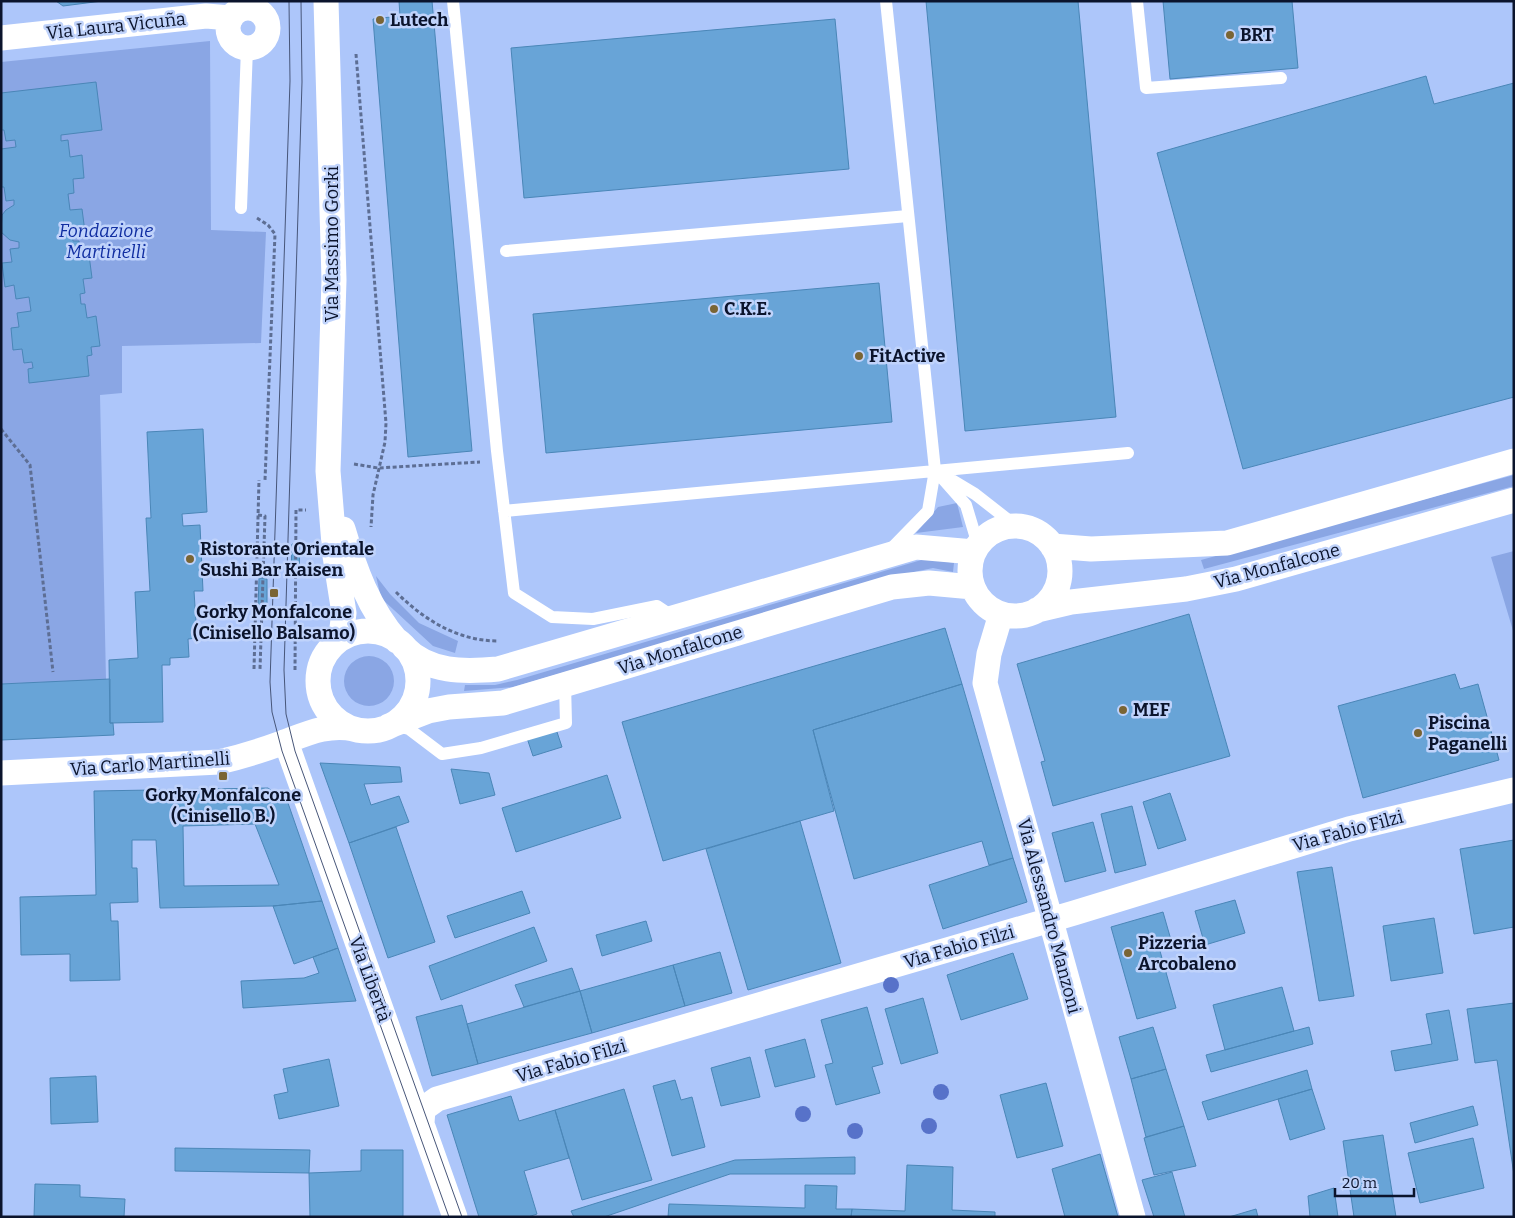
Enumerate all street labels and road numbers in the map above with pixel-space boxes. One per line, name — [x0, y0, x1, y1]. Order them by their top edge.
street label: Via Laura Vicuña — [45, 8, 187, 44]
street label: Via Massimo Gorki — [321, 166, 343, 322]
street label: Via Monfalcone — [1212, 539, 1342, 593]
street label: Via Monfalcone — [615, 621, 745, 679]
street label: Via Carlo Martinelli — [69, 747, 231, 781]
street label: Via Fabio Filzi — [1290, 806, 1406, 856]
street label: Via Alessandro Manzoni — [1012, 816, 1086, 1016]
street label: Via Fabio Filzi — [901, 921, 1017, 973]
street label: Via Libertà — [344, 933, 396, 1025]
street label: Via Fabio Filzi — [513, 1035, 629, 1087]

